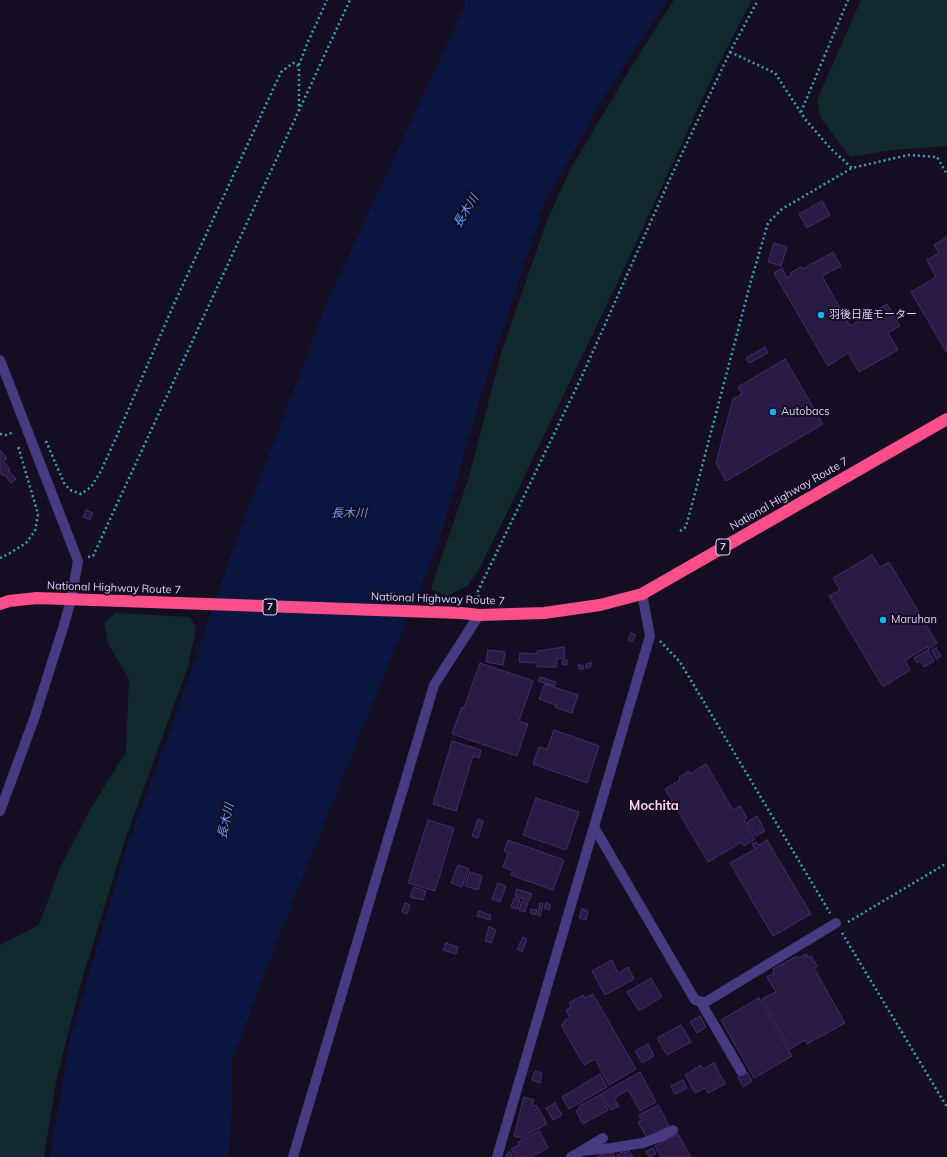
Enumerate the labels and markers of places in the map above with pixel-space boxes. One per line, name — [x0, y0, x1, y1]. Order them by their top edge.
place label: 羽後日産モーター — [829, 308, 917, 322]
marker: 羽後日産モーター — [816, 310, 826, 320]
place label: Autobacs — [781, 405, 830, 419]
marker: Autobacs — [768, 407, 778, 417]
place label: Maruhan — [891, 613, 937, 627]
marker: Maruhan — [878, 615, 888, 625]

